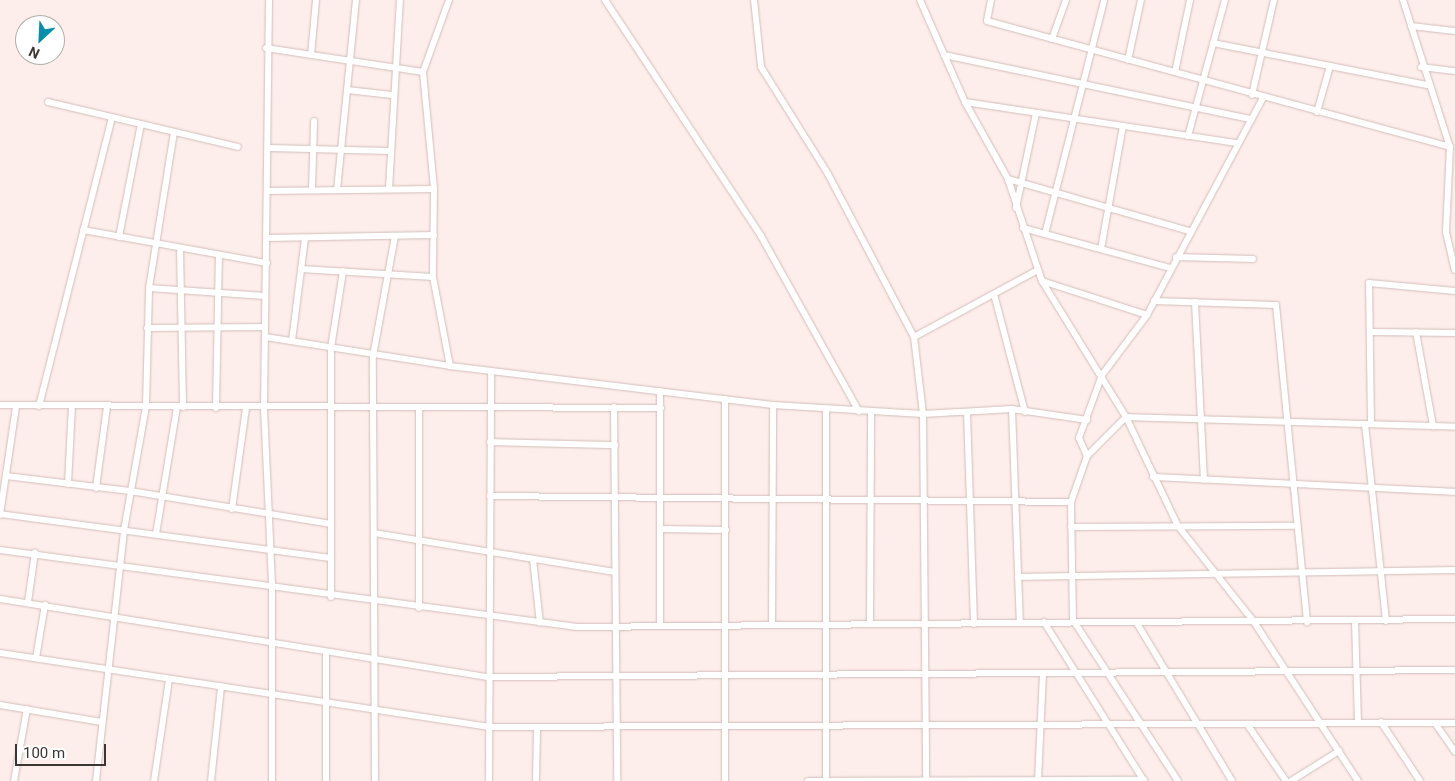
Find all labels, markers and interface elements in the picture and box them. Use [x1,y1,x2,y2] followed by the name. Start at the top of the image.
[15,15,65,65] north arrow
[26,43,42,62] text: N
[18,734,109,766] scale bar
[23,744,65,762] text: 100 m

